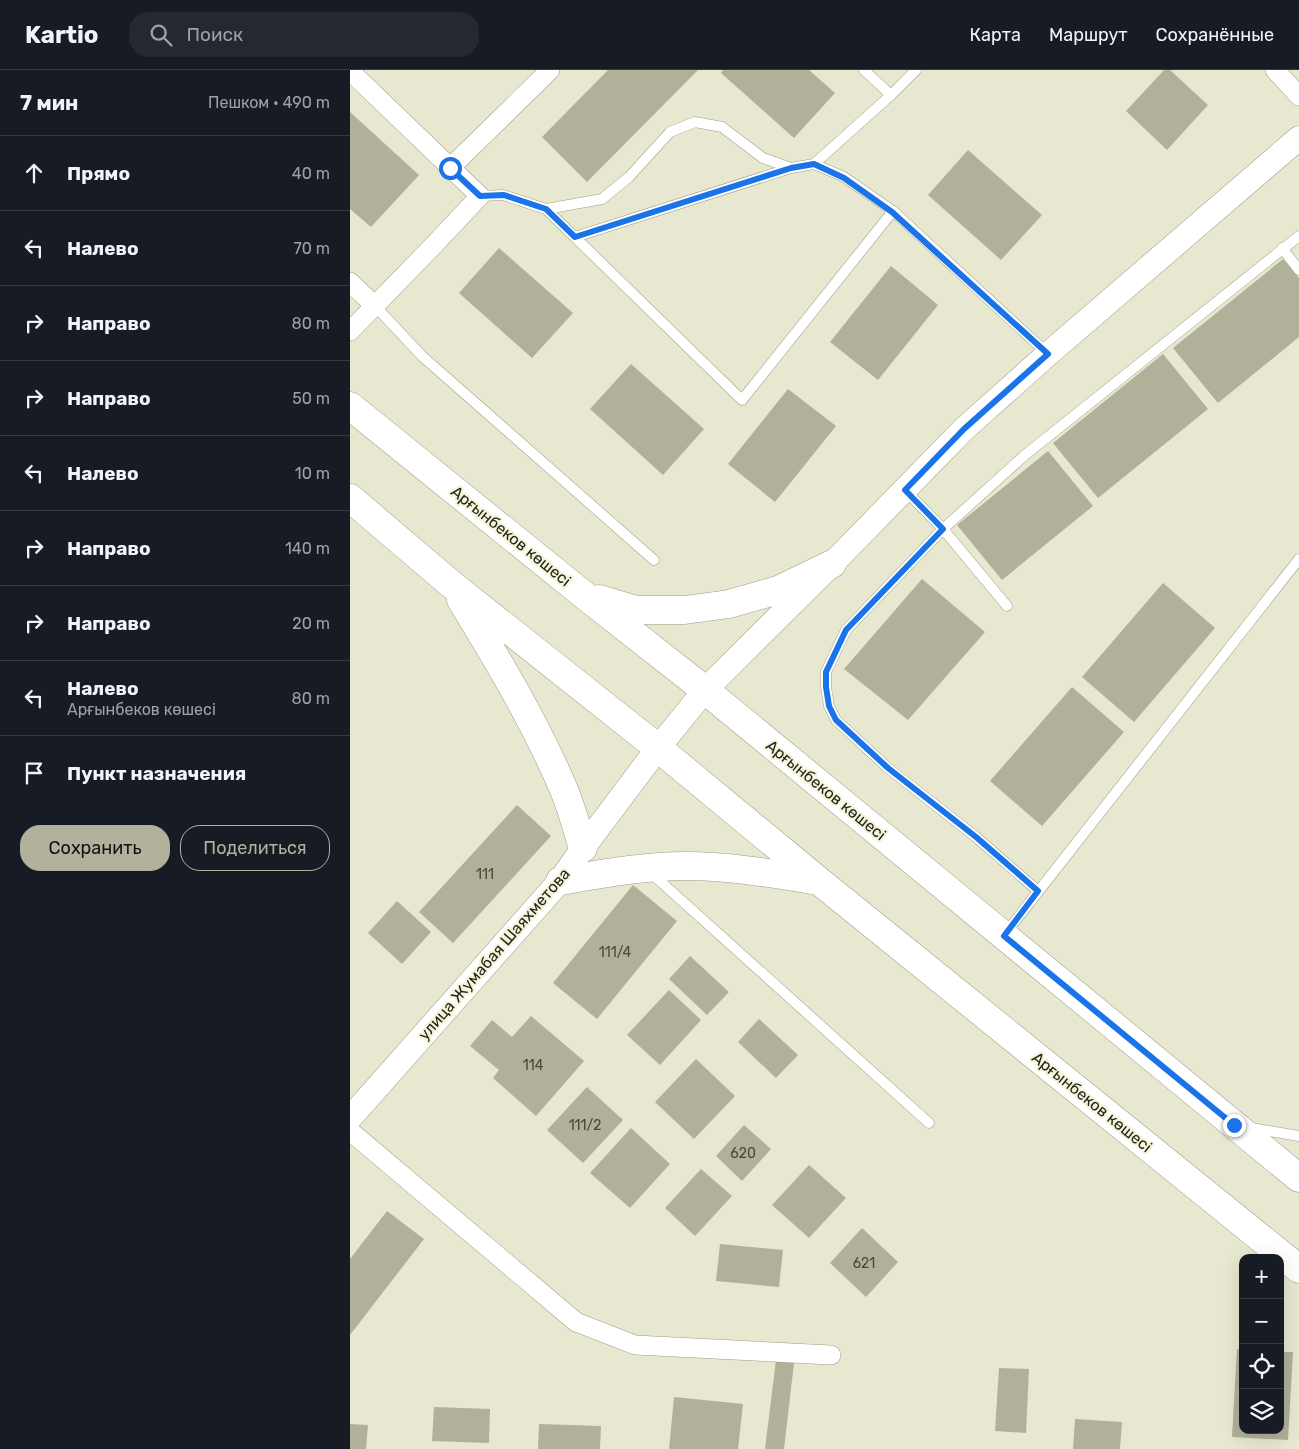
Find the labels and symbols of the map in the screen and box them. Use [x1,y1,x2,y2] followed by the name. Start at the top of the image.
[439,157,462,180] route start
[447,482,575,590] street label: Арғынбеков көшесі
[762,736,890,844] street label: Арғынбеков көшесі
[414,864,574,1044] street label: улица Жумабая Шаяхметова
[476,866,494,883] house number: 111
[599,944,632,961] house number: 111/4
[1028,1048,1156,1156] street label: Арғынбеков көшесі
[523,1057,544,1074] house number: 114
[1223,1114,1246,1137] route end
[569,1117,601,1134] house number: 111/2
[730,1145,756,1162] house number: 620
[853,1255,875,1272] house number: 621

